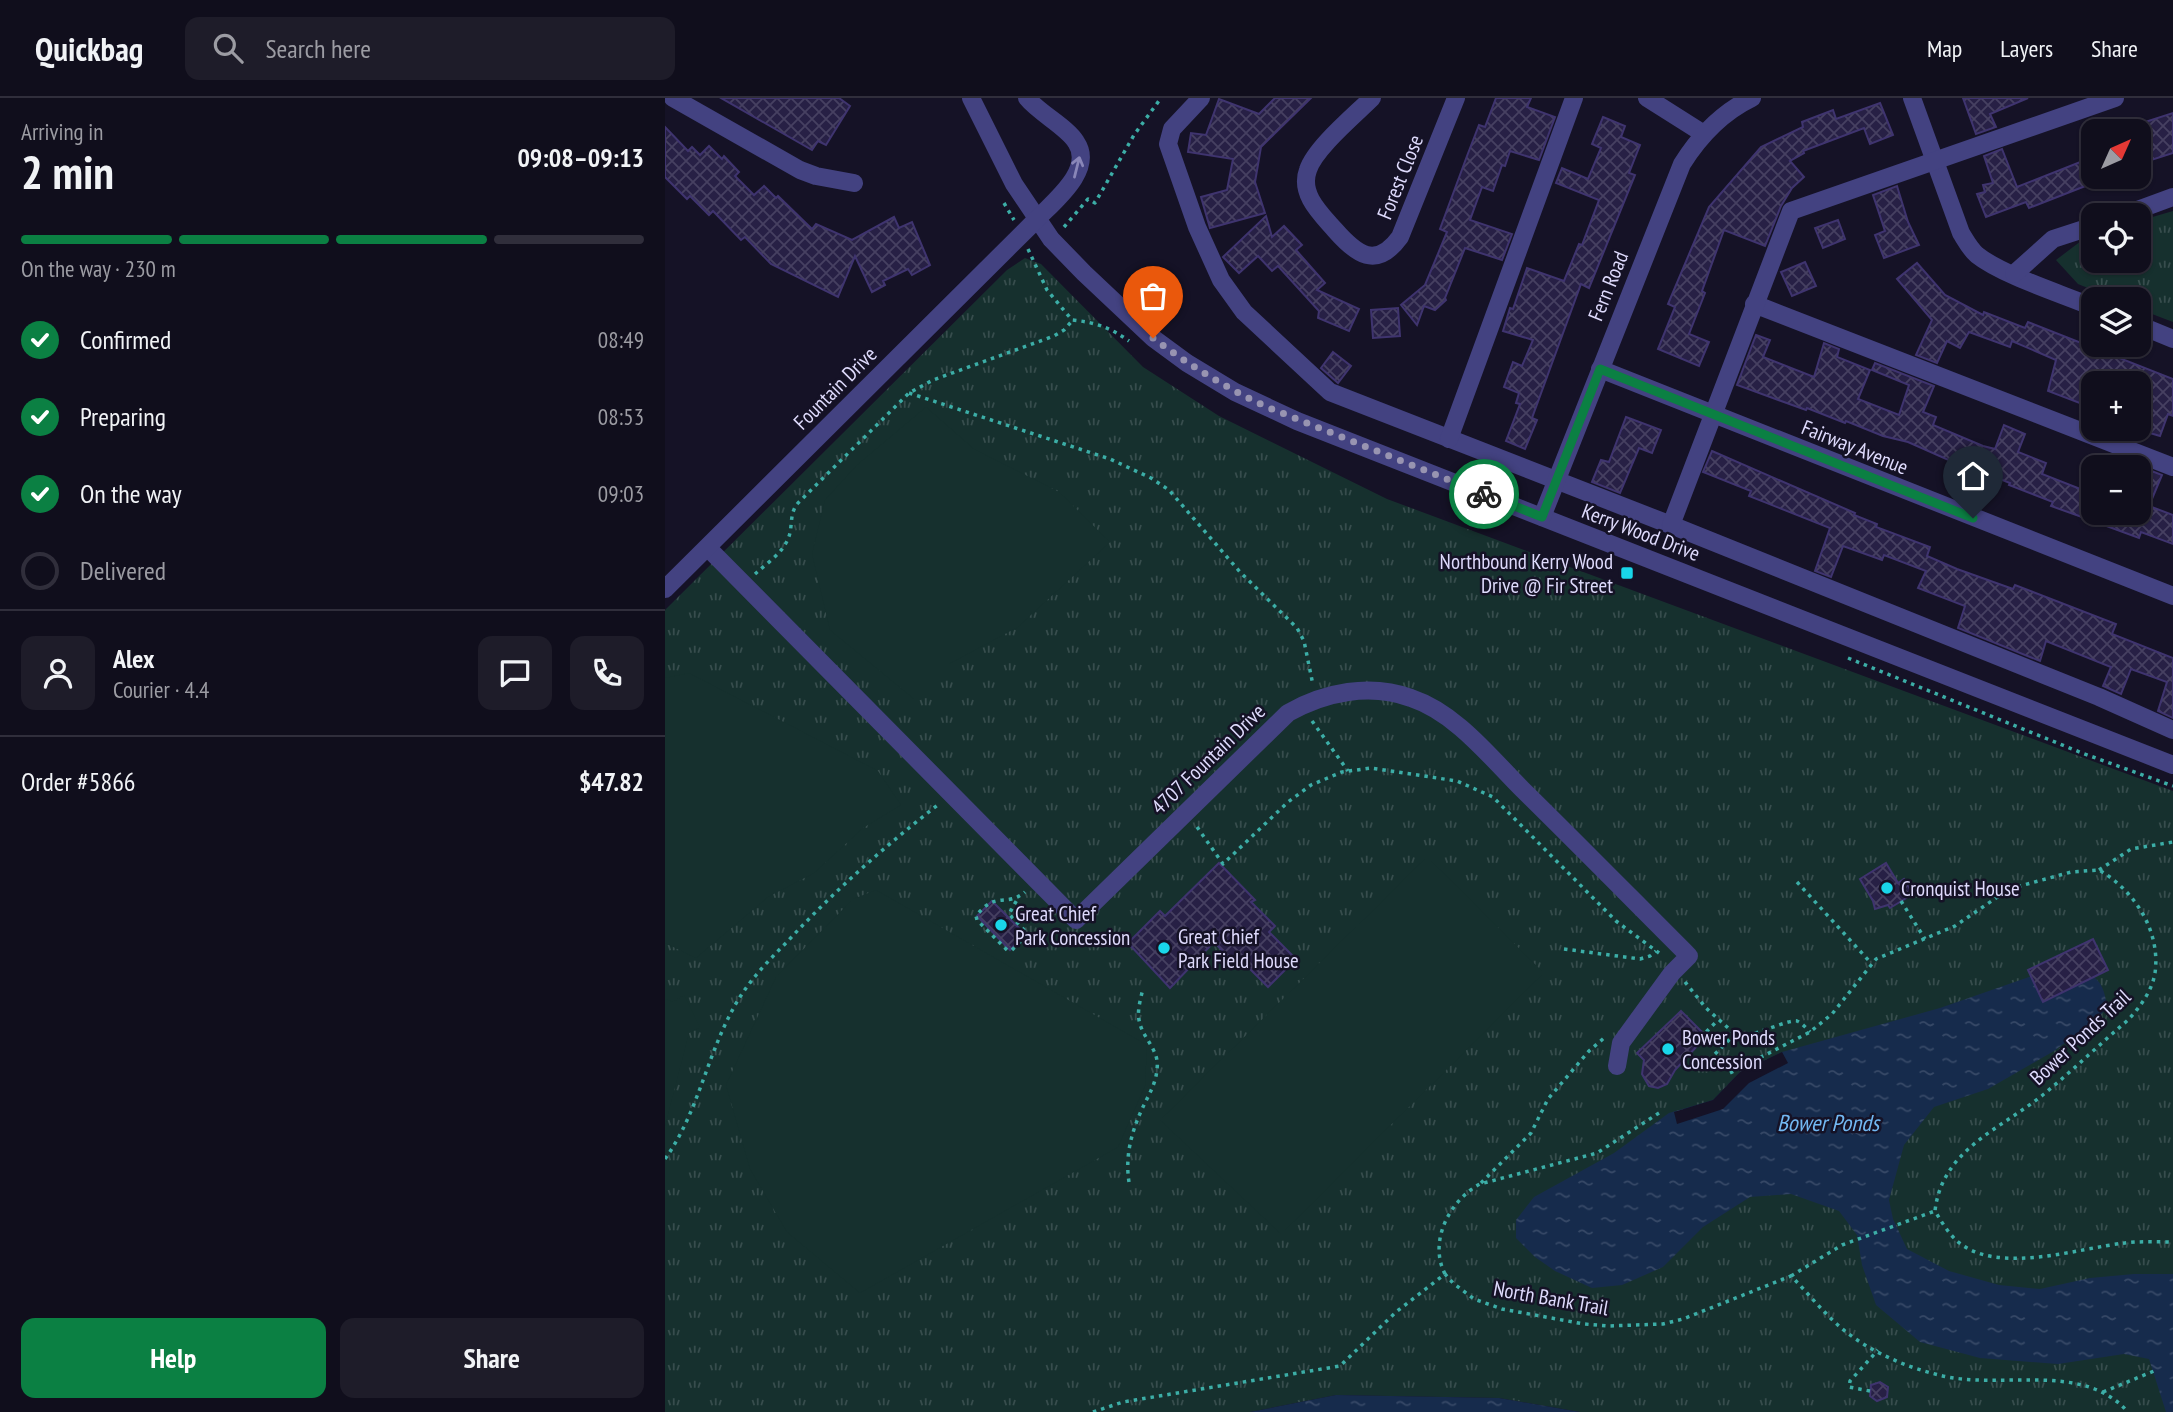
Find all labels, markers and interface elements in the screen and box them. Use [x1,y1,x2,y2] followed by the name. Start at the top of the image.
[185,17,675,80] search box
[35,27,143,70] text: Quickbag
[209,29,247,67] icon: search
[265,32,371,65] text: Search here
[1927,33,1962,64] text: Map
[2000,33,2053,64] text: Layers
[2091,33,2138,64] text: Share
[21,117,103,146] text: Arriving in
[2081,119,2151,189] north arrow
[2081,119,2151,525] map controls
[1371,131,1429,223] street label: Forest Close
[517,141,644,174] text: 09:08–09:13
[21,142,114,202] text: 2 min
[1071,156,1084,178] one-way arrow
[2081,203,2151,273] button: locate
[1582,247,1634,325] street label: Fern Road
[21,254,176,283] text: On the way · 230 m
[1123,266,1183,338] pin
[1134,277,1172,315] icon: bag
[2081,287,2151,357] button: layers
[21,321,59,359] icon: check
[80,323,171,356] text: Confirmed
[598,325,644,354] text: 08:49
[788,341,882,435] street label: Fountain Drive
[2081,371,2151,441] button: +
[21,398,59,436] icon: check
[80,400,166,433] text: Preparing
[598,402,644,431] text: 08:53
[1798,413,1912,481] street label: Fairway Avenue
[1943,446,2003,518] pin
[2081,455,2151,525] button: −
[1954,457,1992,495] icon: home
[1449,459,1519,529] courier
[21,475,59,513] icon: check
[1465,475,1503,513] icon: bike
[80,477,182,510] text: On the way
[598,479,644,508] text: 09:03
[1578,497,1704,567] street label: Kerry Wood Drive
[1440,548,1613,599] place label: Northbound Kerry Wood Drive @ Fir Street
[80,554,166,587] text: Delivered
[1619,565,1635,581] marker: Northbound Kerry Wood Drive @ Fir Street
[21,636,95,710] button: person
[478,636,552,710] button: chat
[570,636,644,710] button: phone
[113,642,154,675] text: Alex
[113,675,209,704] text: Courier · 4.4
[1145,698,1271,820] street label: 4707 Fountain Drive
[21,765,136,798] text: Order #5866
[579,765,644,798] text: $47.82
[1901,875,2020,902] place label: Cronquist House
[1879,880,1895,896] marker: Cronquist House
[1015,900,1130,951] place label: Great Chief Park Concession
[993,917,1009,933] marker: Great Chief Park Concession
[1178,923,1299,974] place label: Great Chief Park Field House
[1156,940,1172,956] marker: Great Chief Park Field House
[2024,983,2136,1091] street label: Bower Ponds Trail
[1682,1024,1775,1075] place label: Bower Ponds Concession
[1660,1041,1676,1057] marker: Bower Ponds Concession
[1777,1108,1881,1137] water label: Bower Ponds
[1491,1275,1611,1321] street label: North Bank Trail
[21,1318,326,1398] button: Help
[340,1318,644,1398] button: Share

